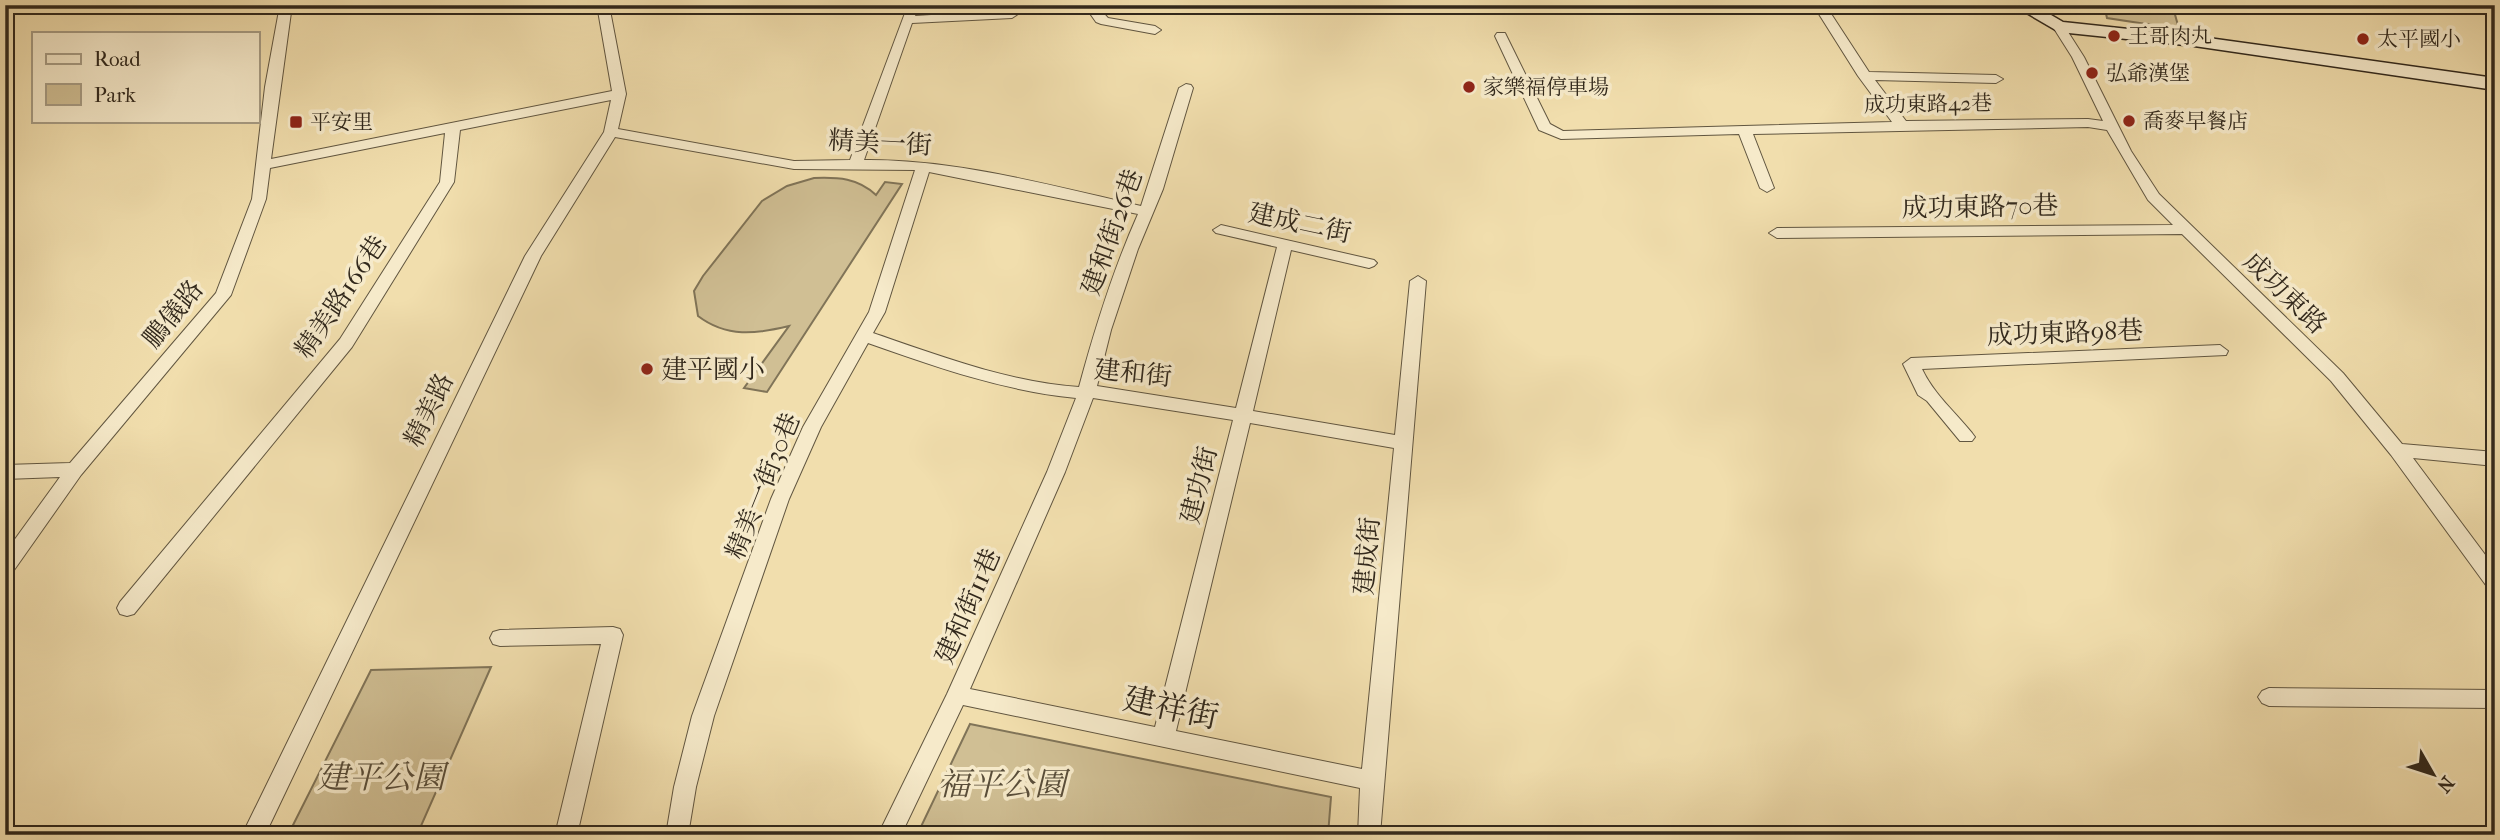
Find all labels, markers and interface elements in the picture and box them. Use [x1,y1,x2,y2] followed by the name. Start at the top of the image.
[2128,24,2212,48] place label: 王哥肉丸
[2377,27,2461,51] place label: 太平國小
[2106,28,2122,44] marker: 王哥肉丸
[2355,31,2371,47] marker: 太平國小
[32,32,259,122] legend
[94,47,141,71] text: Road
[2106,61,2190,85] place label: 弘爺漢堡
[2084,65,2100,81] marker: 弘爺漢堡
[1483,75,1609,99] place label: 家樂福停車場
[1461,79,1477,95] marker: 家樂福停車場
[94,83,136,107] text: Park
[1864,91,1992,117] street label: 成功東路42巷
[2143,109,2248,133] place label: 喬麥早餐店
[310,110,373,134] place label: 平安里
[2121,113,2137,129] marker: 喬麥早餐店
[288,114,304,130] marker: 平安里
[827,125,933,161] street label: 精美一街
[1075,165,1149,299] street label: 建和街26巷
[1901,190,2059,224] street label: 成功東路70巷
[1246,197,1354,249] street label: 建成二街
[289,230,393,364] street label: 精美路166巷
[2237,246,2333,340] street label: 成功東路
[136,274,210,354] street label: 鵬儀路
[1986,315,2144,351] street label: 成功東路98巷
[661,354,765,385] place label: 建平國小
[1093,354,1173,392] street label: 建和街
[639,361,655,377] marker: 建平國小
[398,368,460,452] street label: 精美路
[720,408,806,564] street label: 精美一街30巷
[1175,443,1223,527] street label: 建功街
[1348,516,1386,596] street label: 建成街
[929,544,1007,668] street label: 建和街11巷
[1120,680,1222,736] street label: 建祥街
[2398,738,2468,808] north arrow
[317,759,450,796] park label: 建平公園
[938,766,1071,803] park label: 福平公園
[2432,772,2459,797] text: N

